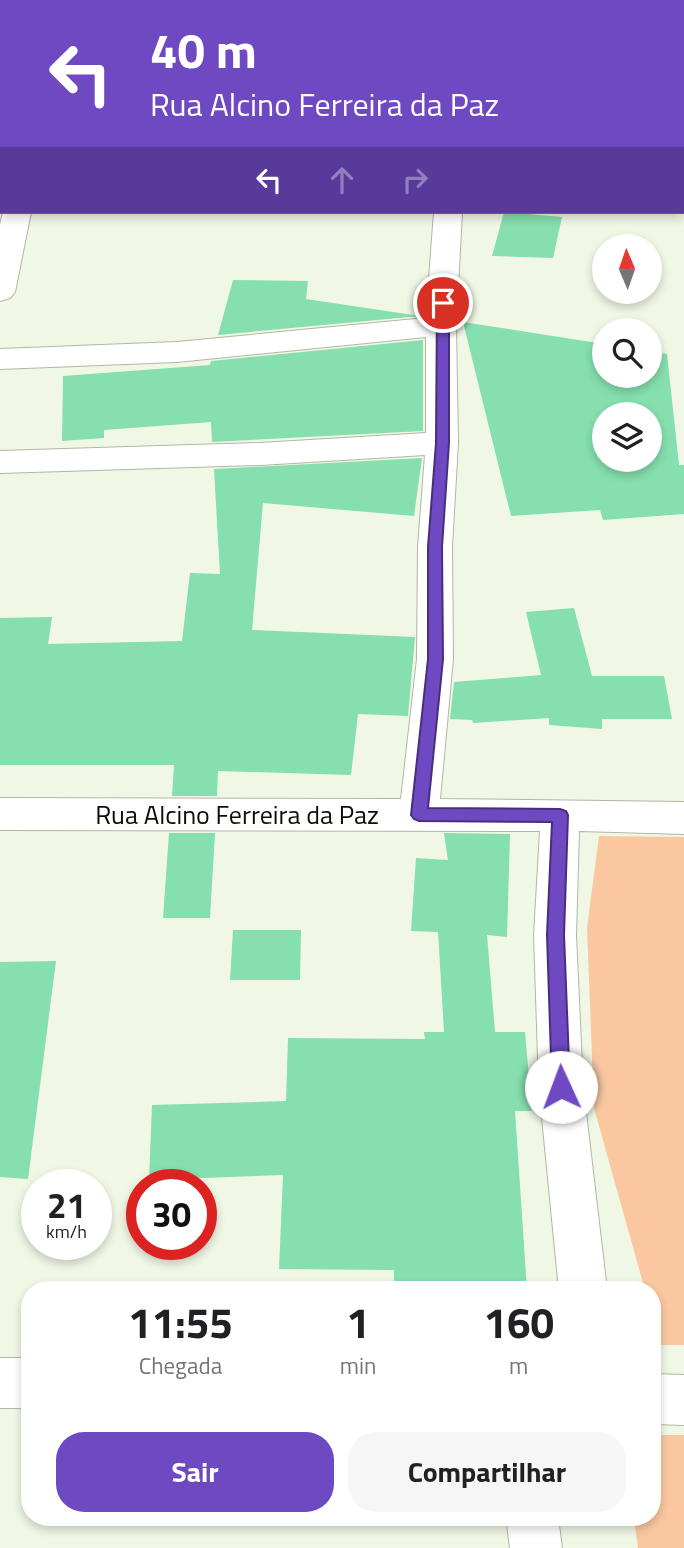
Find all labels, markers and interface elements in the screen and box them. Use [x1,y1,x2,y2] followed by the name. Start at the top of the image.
[150,12,257,87] text: 40 m
[35,28,126,119] icon: left
[150,80,499,128] text: Rua Alcino Ferreira da Paz
[250,161,288,199] icon: left
[323,161,361,199] icon: ahead
[396,161,434,199] icon: right
[592,234,662,304] north arrow
[592,234,662,472] map controls
[413,273,473,333] pin
[424,284,462,322] icon: arrive
[592,318,662,388] button: search
[592,402,662,472] button: layers
[95,795,379,834] street label: Rua Alcino Ferreira da Paz
[524,1050,598,1124] position arrow
[126,1169,217,1260] speed limit sign: 30
[47,1178,86,1232] text: 21
[46,1218,87,1245] text: km/h
[128,1290,233,1354] text: 11:55
[346,1290,370,1354] text: 1
[483,1290,554,1354] text: 160
[139,1348,222,1383] text: Chegada
[340,1348,376,1383] text: min
[509,1348,528,1383] text: m
[56,1432,334,1512] button: Sair
[348,1432,626,1512] button: Compartilhar

